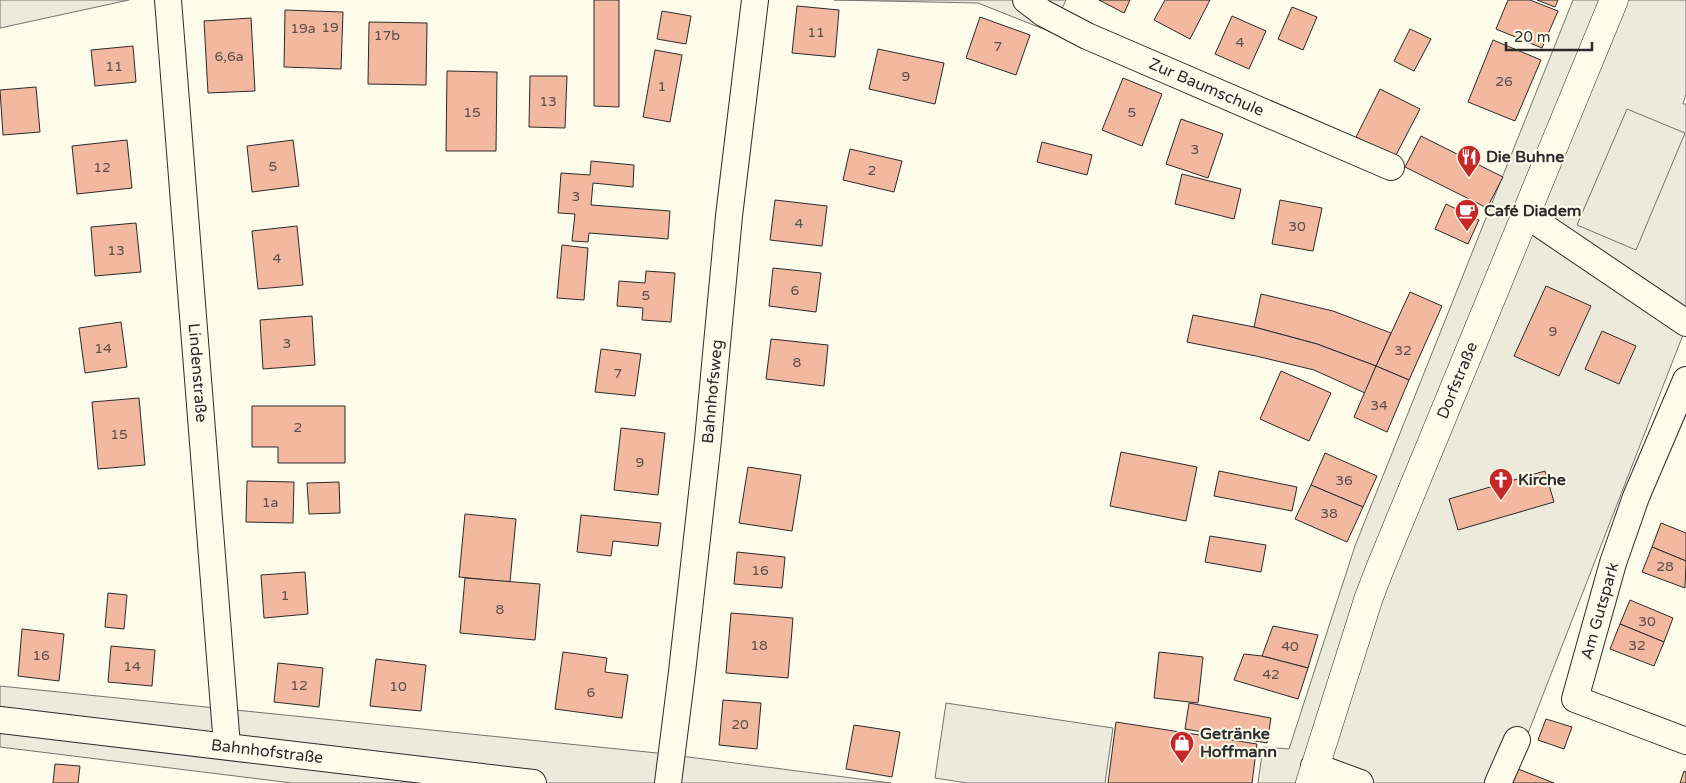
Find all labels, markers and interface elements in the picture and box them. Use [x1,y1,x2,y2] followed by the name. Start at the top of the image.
[321,19,339,36] house number: 19
[290,20,316,37] house number: 19a
[1506,20,1592,52] scale bar
[807,24,825,41] house number: 11
[374,27,400,44] house number: 17b
[1514,28,1551,46] text: 20 m
[1236,34,1245,51] house number: 4
[994,38,1002,55] house number: 7
[214,48,244,65] house number: 6,6a
[1146,54,1267,121] street label: Zur Baumschule
[105,58,123,75] house number: 11
[902,68,910,85] house number: 9
[1495,73,1513,90] house number: 26
[658,78,666,95] house number: 1
[539,93,557,110] house number: 13
[463,104,481,121] house number: 15
[1128,104,1136,121] house number: 5
[1191,141,1199,158] house number: 3
[1456,144,1482,178] restaurant icon: Die Buhne
[1486,147,1564,167] place label: Die Buhne
[269,158,277,175] house number: 5
[93,159,111,176] house number: 12
[868,162,876,179] house number: 2
[572,188,580,205] house number: 3
[1454,198,1480,232] cafe icon: Café Diadem
[1484,201,1581,221] place label: Café Diadem
[795,215,804,232] house number: 4
[1288,218,1306,235] house number: 30
[107,242,125,259] house number: 13
[273,250,282,267] house number: 4
[791,282,800,299] house number: 6
[642,287,650,304] house number: 5
[184,322,211,423] street label: Lindenstraße
[1549,323,1557,340] house number: 9
[283,335,291,352] house number: 3
[698,339,727,444] street label: Bahnhofsweg
[1433,339,1482,422] street label: Dorfstraße
[94,340,112,357] house number: 14
[1394,342,1412,359] house number: 32
[793,354,802,371] house number: 8
[614,365,622,382] house number: 7
[1370,397,1388,414] house number: 34
[294,419,302,436] house number: 2
[110,426,128,443] house number: 15
[636,454,644,471] house number: 9
[1488,467,1514,501] church icon: Kirche
[1518,470,1566,490] place label: Kirche
[1335,472,1353,489] house number: 36
[262,494,278,511] house number: 1a
[1320,505,1338,522] house number: 38
[1656,558,1674,575] house number: 28
[1577,560,1624,662] street label: Am Gutspark
[751,562,769,579] house number: 16
[281,587,289,604] house number: 1
[496,601,505,618] house number: 8
[1638,613,1656,630] house number: 30
[750,637,768,654] house number: 18
[1628,637,1646,654] house number: 32
[1281,638,1299,655] house number: 40
[32,647,50,664] house number: 16
[123,658,141,675] house number: 14
[1262,666,1280,683] house number: 42
[290,677,308,694] house number: 12
[389,678,407,695] house number: 10
[587,684,596,701] house number: 6
[731,716,749,733] house number: 20
[1200,724,1277,762] place label: Getränke Hoffmann
[1169,730,1195,764] shop icon: Getränke Hoffmann
[210,735,324,768] street label: Bahnhofstraße

